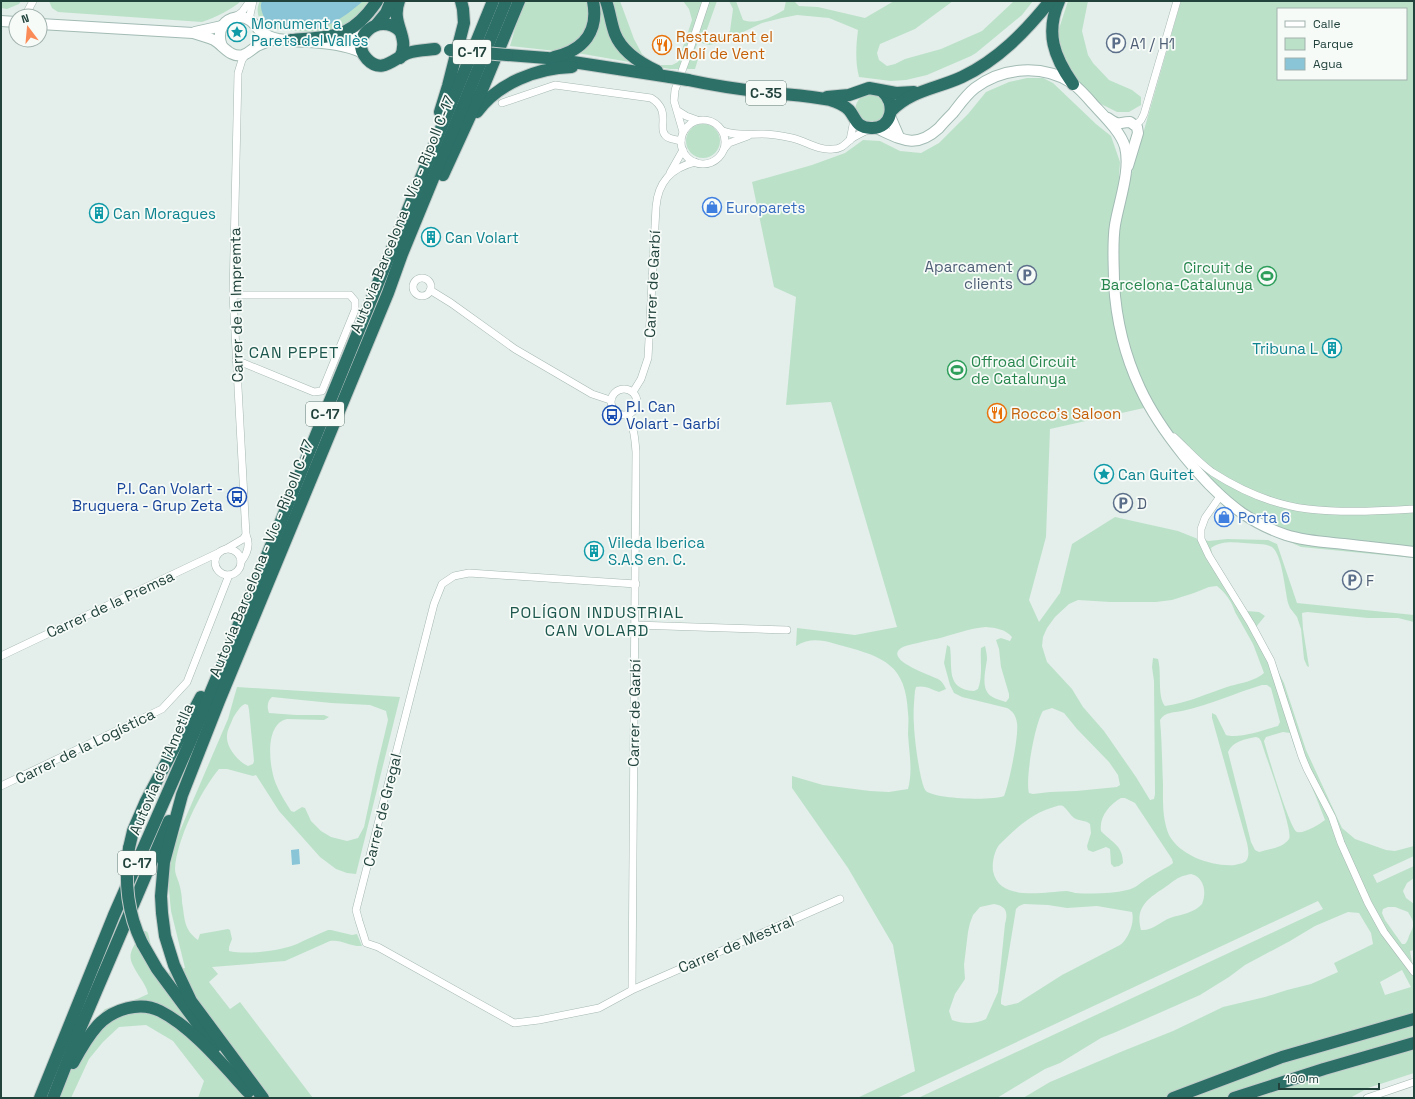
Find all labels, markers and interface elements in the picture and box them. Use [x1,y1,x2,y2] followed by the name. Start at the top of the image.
[8,8,48,48] north arrow
[1277,8,1407,80] legend
[20,11,31,26] text: N
[251,14,369,50] place label: Monument a Parets del Vallès
[1313,16,1341,32] text: Calle
[226,21,248,43] place icon: Monument a Parets del Vallès
[676,27,773,63] place label: Restaurant el Molí de Vent
[1105,32,1127,54] parking icon: A1 / H1
[651,34,673,56] restaurant icon: Restaurant el Molí de Vent
[1130,34,1175,53] place label: A1 / H1
[1313,36,1353,52] text: Parque
[453,40,491,64] road number: C-17
[1313,56,1343,72] text: Agua
[746,81,786,105] road number: C-35
[346,92,458,336] street label: Autovia Barcelona - Vic - Ripoll C-17
[701,196,723,218] shop icon: Europarets
[726,198,805,217] place label: Europarets
[88,202,110,224] building icon: Can Moragues
[113,204,216,223] place label: Can Moragues
[420,226,442,248] building icon: Can Volart
[225,227,247,383] street label: Carrer de la Impremta
[445,228,519,247] place label: Can Volart
[640,229,664,338] street label: Carrer de Garbí
[925,257,1013,293] place label: Aparcament clients
[1101,258,1253,294] place label: Circuit de Barcelona-Catalunya
[1016,264,1038,286] parking icon: Aparcament clients
[1256,265,1278,287] sports icon: Circuit de Barcelona-Catalunya
[1321,337,1343,359] building icon: Tribuna L
[1252,339,1318,358] place label: Tribuna L
[249,342,339,363] district label: CAN PEPET
[971,352,1077,388] place label: Offroad Circuit de Catalunya
[946,359,968,381] sports icon: Offroad Circuit de Catalunya
[626,397,720,433] place label: P.I. Can Volart - Garbí
[306,402,344,426] road number: C-17
[986,402,1008,424] restaurant icon: Rocco's Saloon
[601,404,623,426] bus stop icon: P.I. Can Volart - Garbí
[1011,404,1121,423] place label: Rocco's Saloon
[205,436,317,680] street label: Autovia Barcelona - Vic - Ripoll C-17
[1093,463,1115,485] place icon: Can Guitet
[1118,465,1194,484] place label: Can Guitet
[72,479,223,515] place label: P.I. Can Volart - Bruguera - Grup Zeta
[226,486,248,508] bus stop icon: P.I. Can Volart - Bruguera - Grup Zeta
[1112,492,1134,514] parking icon: D
[1137,494,1147,513] place label: D
[1213,506,1235,528] shop icon: Porta 6
[1238,508,1290,527] place label: Porta 6
[608,533,705,569] place label: Vileda Iberica S.A.S en. C.
[583,540,605,562] building icon: Vileda Iberica S.A.S en. C.
[43,566,177,642] street label: Carrer de la Premsa
[1341,569,1363,591] parking icon: F
[1366,571,1374,590] place label: F
[510,602,684,641] district label: POLÍGON INDUSTRIAL CAN VOLARD
[624,659,644,767] street label: Carrer de Garbí
[125,700,197,838] street label: Autovia de l'Ametlla
[12,704,158,788] street label: Carrer de la Logística
[359,751,405,869] street label: Carrer de Gregal
[118,851,156,875] road number: C-17
[675,911,797,977] street label: Carrer de Mestral
[1279,1065,1379,1091] scale bar
[1285,1071,1319,1087] text: 100 m

